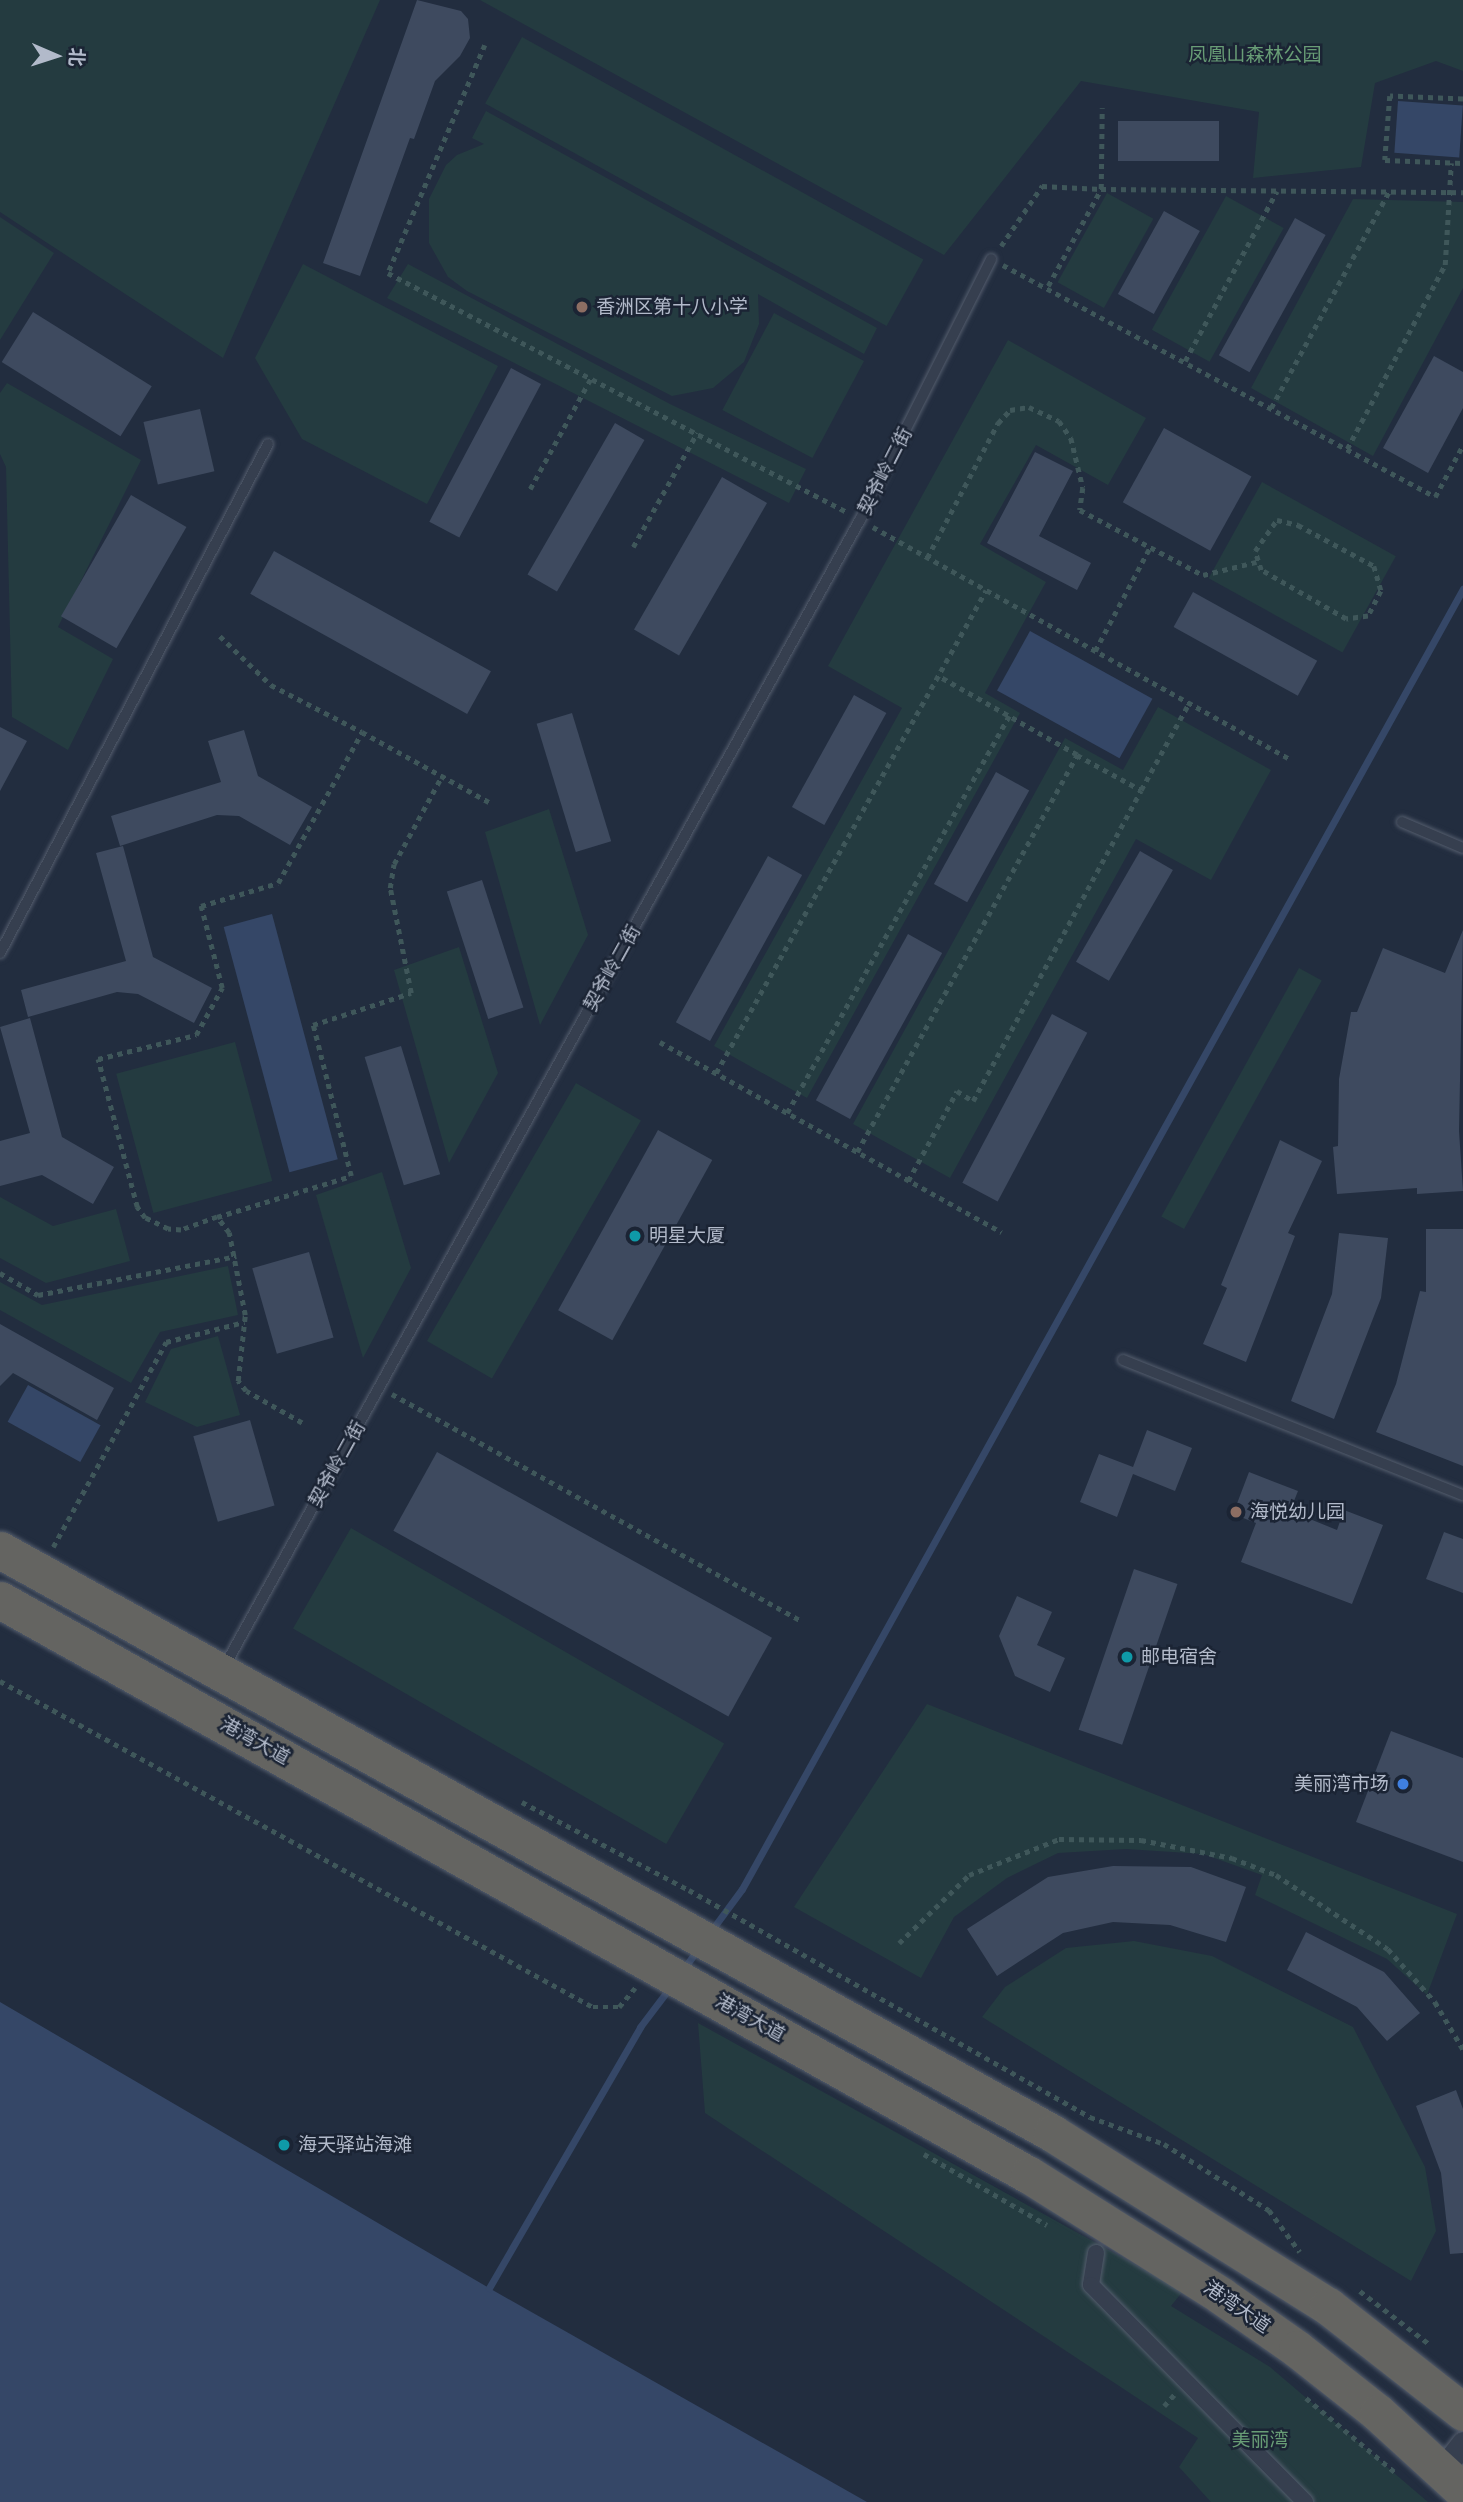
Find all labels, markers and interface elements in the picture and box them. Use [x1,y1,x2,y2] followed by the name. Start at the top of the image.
[21,21,91,91] north arrow
[1189,44,1321,66] park label: 凤凰山森林公园
[65,47,88,67] text: 北
[596,296,748,318] place label: 香洲区第十八小学
[574,299,590,315] marker: 香洲区第十八小学
[853,424,917,518] street label: 契爷岭二街
[579,921,645,1015] street label: 契爷岭二街
[649,1225,725,1247] place label: 明星大厦
[627,1228,643,1244] marker: 明星大厦
[304,1417,370,1511] street label: 契爷岭二街
[1250,1501,1345,1523] place label: 海悦幼儿园
[1228,1504,1244,1520] marker: 海悦幼儿园
[1141,1646,1217,1668] place label: 邮电宿舍
[1119,1649,1135,1665] marker: 邮电宿舍
[216,1713,294,1769] street label: 港湾大道
[1294,1773,1389,1795] place label: 美丽湾市场
[1395,1776,1411,1792] marker: 美丽湾市场
[711,1990,789,2046] street label: 港湾大道
[298,2134,412,2156] place label: 海天驿站海滩
[276,2137,292,2153] marker: 海天驿站海滩
[1199,2276,1275,2338] street label: 港湾大道
[1232,2429,1288,2451] park label: 美丽湾

